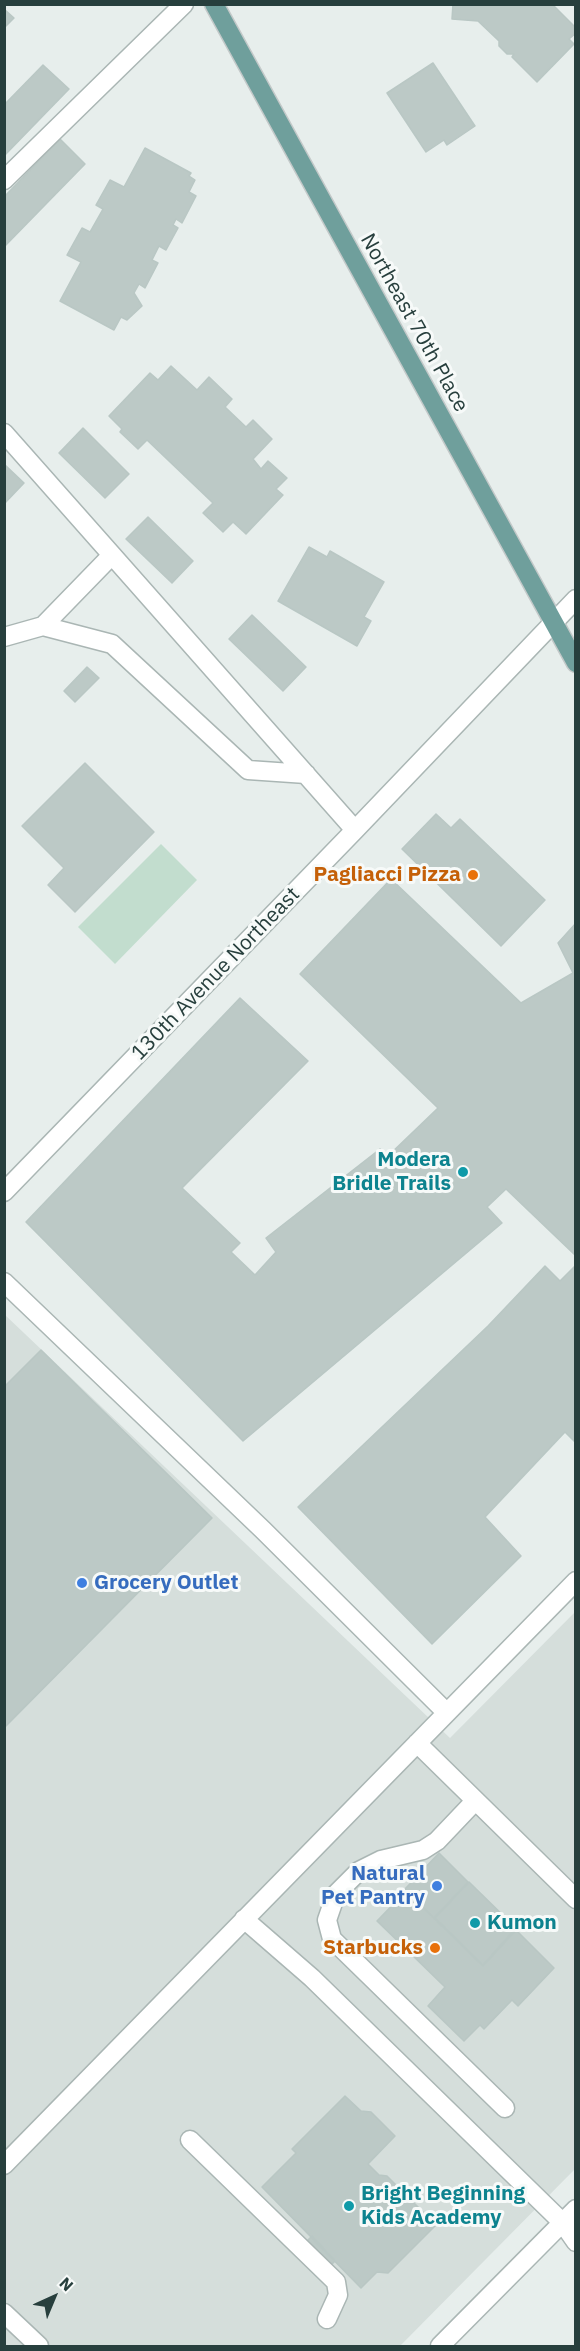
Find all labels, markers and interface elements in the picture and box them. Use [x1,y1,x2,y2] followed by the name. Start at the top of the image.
[355,229,473,417] street label: Northeast 70th Place
[314,862,461,888] place label: Pagliacci Pizza
[466,868,480,882] marker: Pagliacci Pizza
[127,882,305,1066] street label: 130th Avenue Northeast
[332,1147,451,1197] place label: Modera Bridle Trails
[456,1165,470,1179] marker: Modera Bridle Trails
[94,1570,238,1596] place label: Grocery Outlet
[75,1576,89,1590] marker: Grocery Outlet
[321,1861,425,1911] place label: Natural Pet Pantry
[430,1879,444,1893] marker: Natural Pet Pantry
[487,1910,557,1936] place label: Kumon
[468,1916,482,1930] marker: Kumon
[323,1935,423,1961] place label: Starbucks
[428,1941,442,1955] marker: Starbucks
[361,2181,525,2231] place label: Bright Beginning Kids Academy
[342,2199,356,2213] marker: Bright Beginning Kids Academy
[24,2267,84,2327] north arrow
[55,2273,78,2295] text: N

